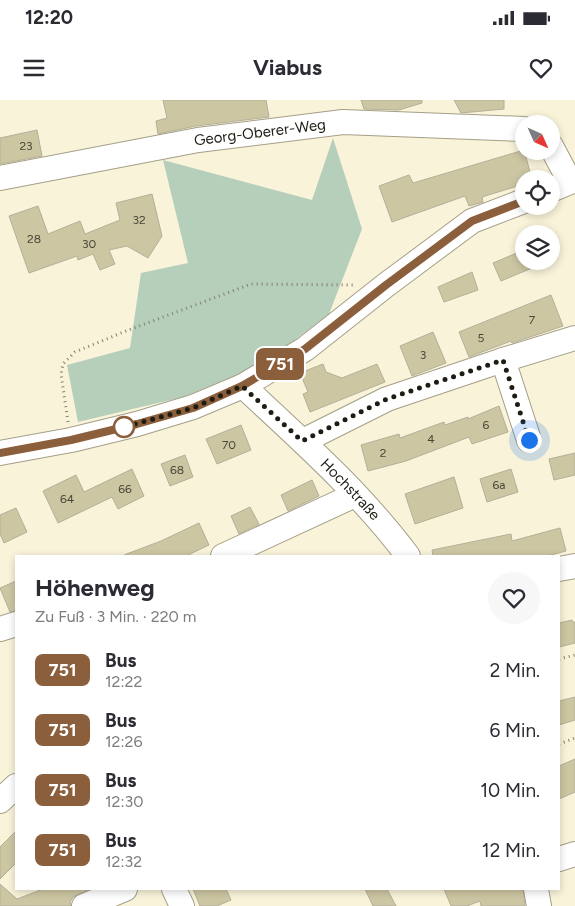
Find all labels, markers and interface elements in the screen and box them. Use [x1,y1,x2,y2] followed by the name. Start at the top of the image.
[25,6,73,29] text: 12:20
[20,54,48,82] icon: menu
[253,54,322,81] text: Viabus
[527,54,555,82] icon: heart
[193,115,327,149] street label: Georg-Oberer-Weg
[515,115,560,160] north arrow
[515,115,560,270] map controls
[19,139,33,153] house number: 23
[515,170,560,215] button: locate
[132,213,146,227] house number: 32
[515,225,560,270] button: layers
[27,232,41,246] house number: 28
[82,237,96,251] house number: 30
[529,313,536,327] house number: 7
[478,331,485,345] house number: 5
[251,348,309,380] line badge: 751
[420,348,426,362] house number: 3
[266,353,294,375] text: 751
[113,416,135,438] unlabelled marker
[483,418,490,432] house number: 6
[517,428,542,453] your location
[427,432,435,446] house number: 4
[222,438,236,452] house number: 70
[380,446,386,460] house number: 2
[317,455,384,524] street label: Hochstraße
[170,463,184,477] house number: 68
[493,478,505,492] house number: 6a
[118,482,132,496] house number: 66
[60,492,75,506] house number: 64
[488,572,540,624] button: heart
[35,573,155,602] text: Höhenweg
[35,607,196,626] text: Zu Fuß · 3 Min. · 220 m
[105,649,136,672] text: Bus
[48,659,77,681] text: 751
[490,659,540,682] text: 2 Min.
[105,672,143,691] text: 12:22
[105,709,136,732] text: Bus
[48,719,77,741] text: 751
[490,719,540,742] text: 6 Min.
[105,732,143,751] text: 12:26
[105,769,136,792] text: Bus
[48,779,77,801] text: 751
[480,779,540,802] text: 10 Min.
[105,792,144,811] text: 12:30
[105,829,136,852] text: Bus
[48,839,77,861] text: 751
[482,839,540,862] text: 12 Min.
[105,852,142,871] text: 12:32

